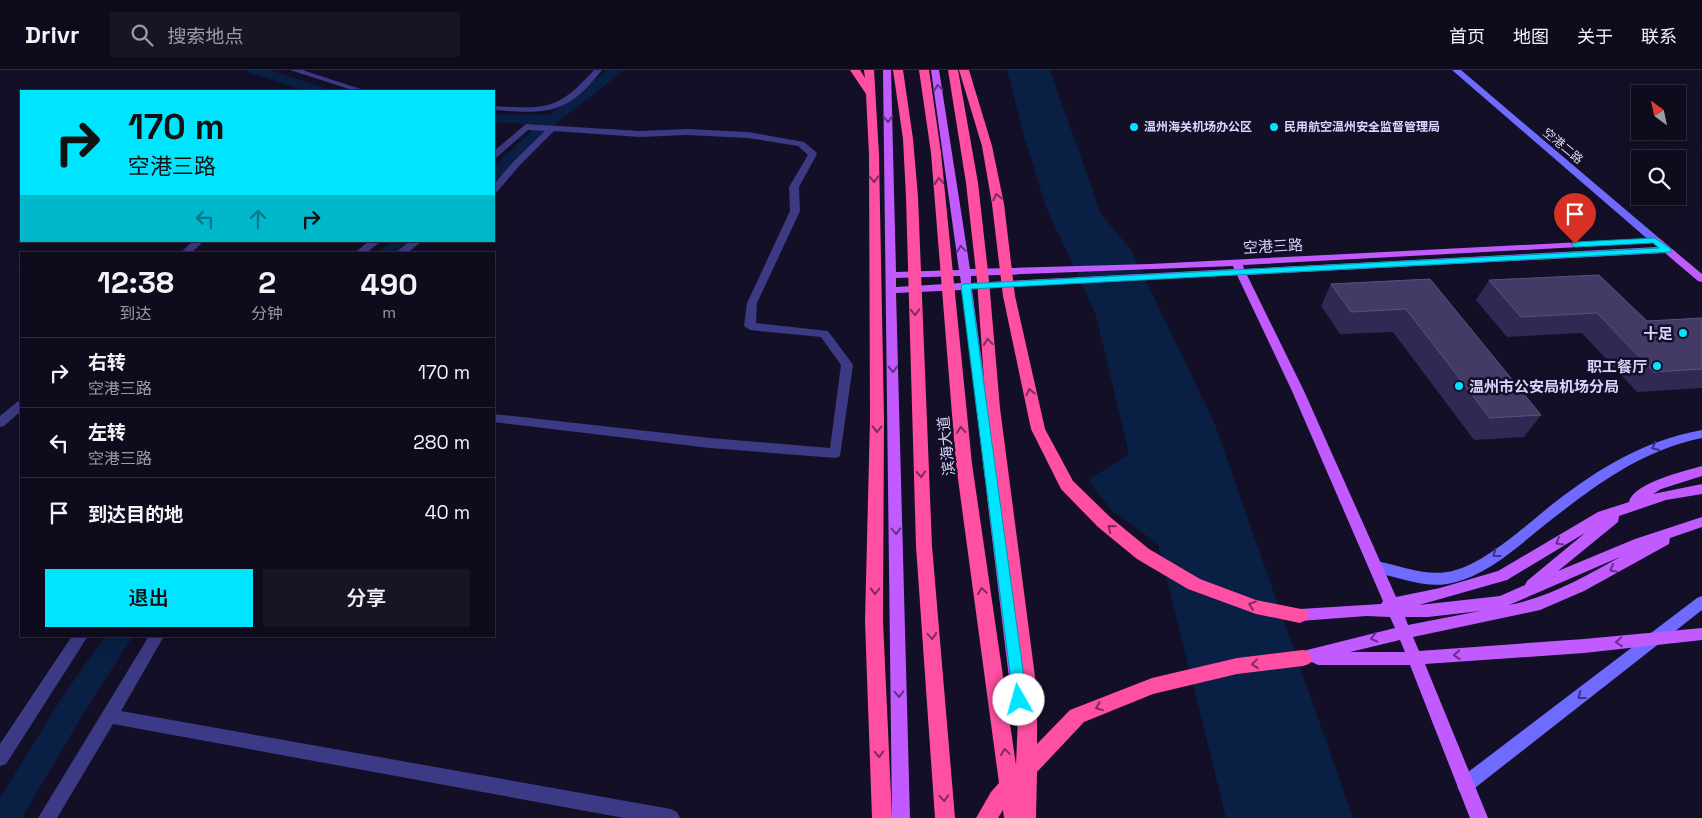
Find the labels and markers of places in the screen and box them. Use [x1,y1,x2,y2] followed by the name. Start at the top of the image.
[1144,119,1252,135] place label: 温州海关机场办公区
[1284,119,1440,135] place label: 民用航空温州安全监督管理局
[1128,121,1140,133] marker: 温州海关机场办公区
[1268,121,1280,133] marker: 民用航空温州安全监督管理局
[1554,193,1596,244] pin
[1643,324,1673,343] place label: 十足
[1677,327,1689,339] marker: 十足
[1587,357,1647,376] place label: 职工餐厅
[1651,360,1663,372] marker: 职工餐厅
[1469,377,1619,396] place label: 温州市公安局机场分局
[1453,380,1465,392] marker: 温州市公安局机场分局

